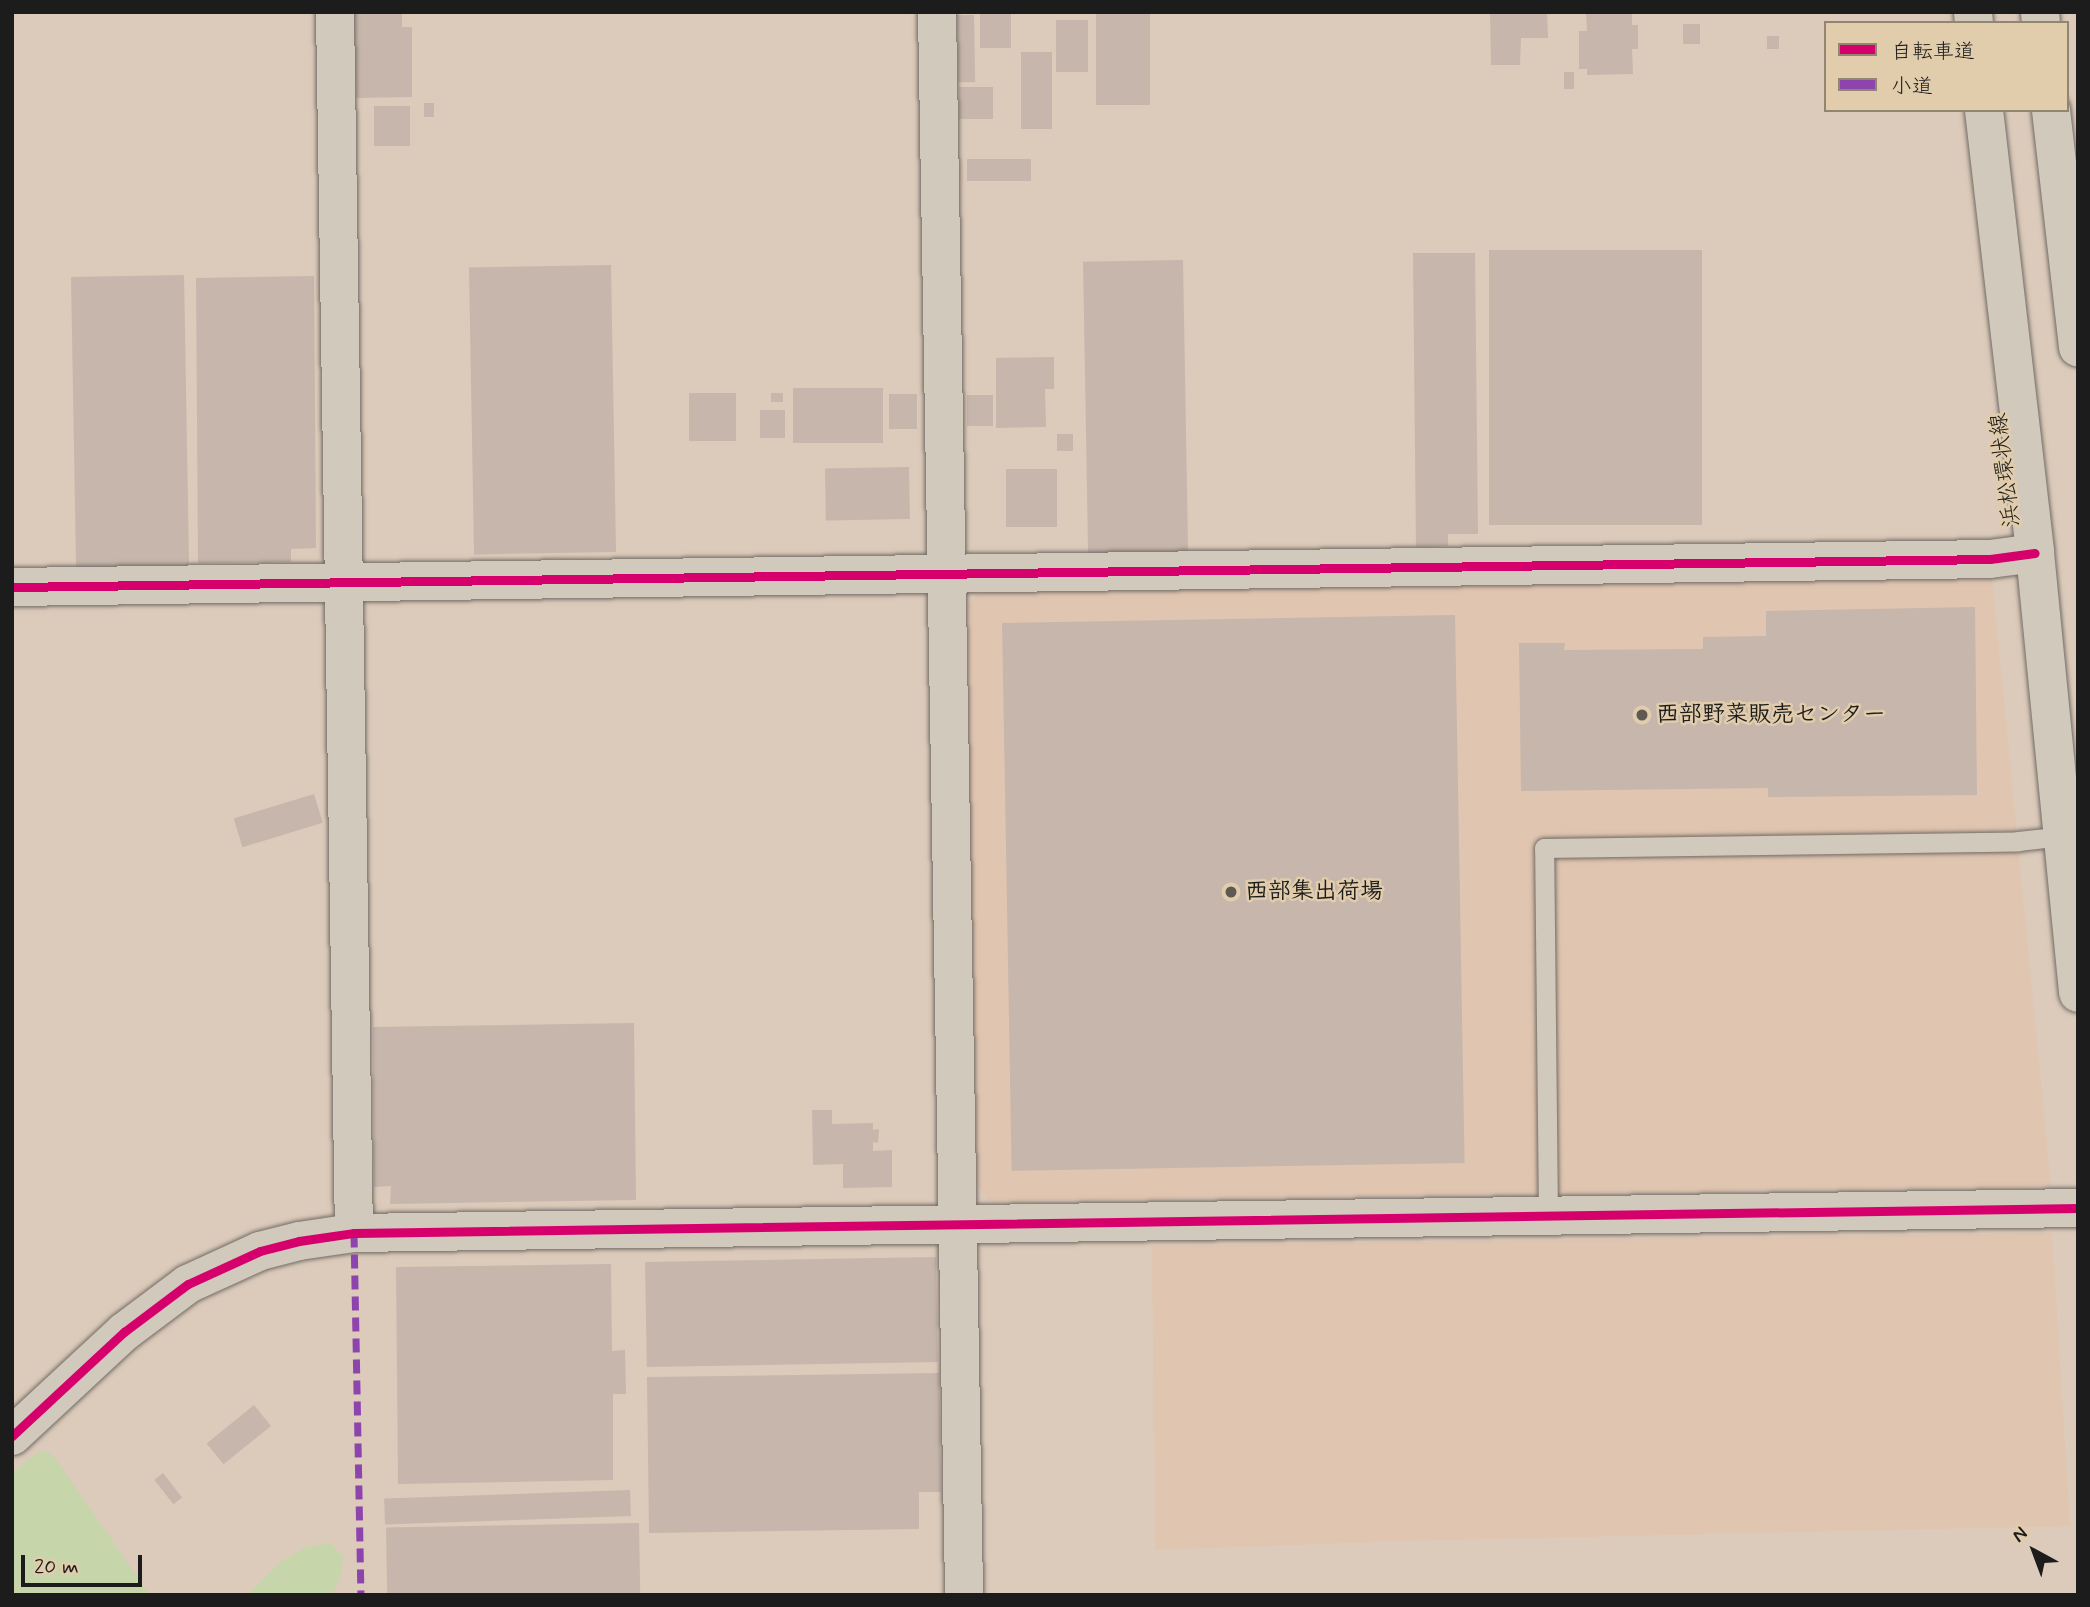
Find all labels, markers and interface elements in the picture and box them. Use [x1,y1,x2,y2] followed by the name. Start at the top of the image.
[1824,21,2069,112] legend
[1891,38,1975,66] text: 自転車道
[1891,73,1933,101] text: 小道
[1985,411,2027,529] street label: 浜松環状線
[1656,701,1886,729] place label: 西部野菜販売センター
[1634,707,1650,723] marker: 西部野菜販売センター
[1245,878,1383,906] place label: 西部集出荷場
[1223,884,1239,900] marker: 西部集出荷場
[1999,1516,2069,1586] north arrow
[2007,1521,2033,1548] text: N
[24,1540,145,1584] scale bar
[34,1553,79,1581] text: 20 m

